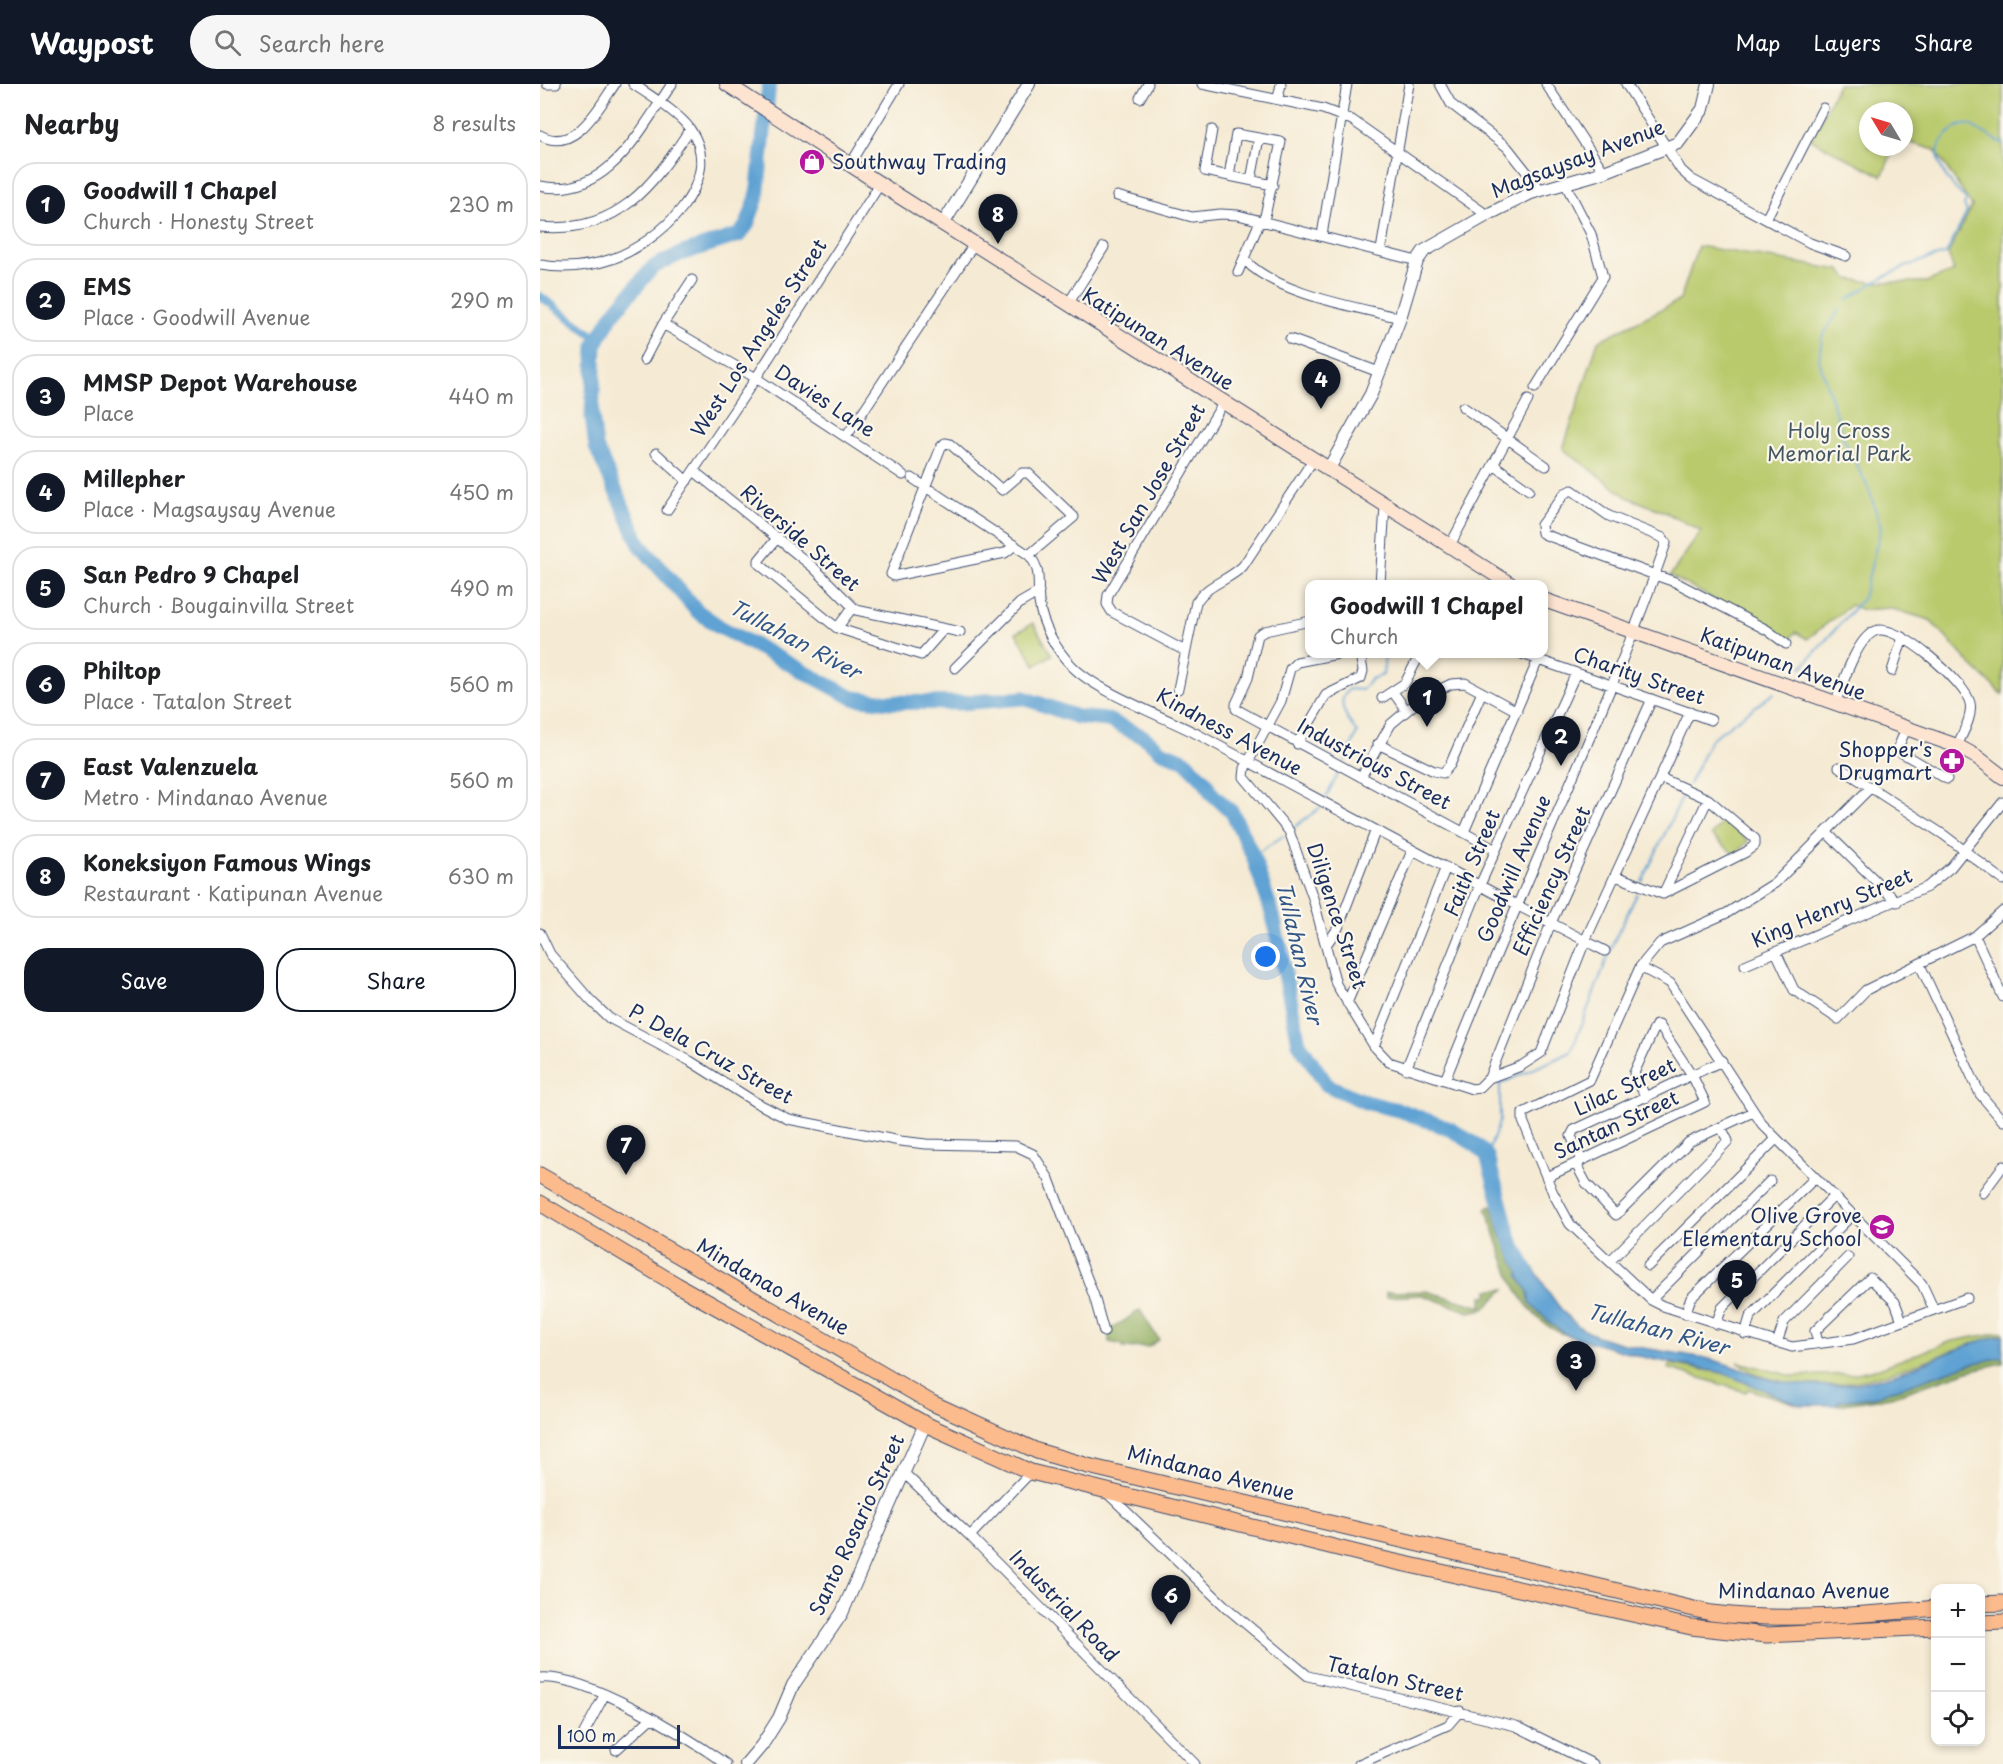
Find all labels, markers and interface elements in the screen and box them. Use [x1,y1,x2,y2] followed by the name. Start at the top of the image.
[190,15,610,69] search box
[30,21,154,64] text: Waypost
[211,26,244,59] icon: search
[259,26,385,59] text: Search here
[1736,26,1780,58] text: Map
[1813,26,1881,58] text: Layers
[1914,26,1973,58] text: Share
[1859,102,1913,156] north arrow
[24,104,119,143] text: Nearby
[432,108,516,138] text: 8 results
[1487,111,1669,205] street label: Magsaysay Avenue
[832,146,1007,176] place label: Southway Trading
[797,147,827,177] shop icon: Southway Trading
[83,173,277,206] text: Goodwill 1 Chapel
[41,189,50,219] text: 1
[449,189,514,219] text: 230 m
[978,194,1018,244] pin: 8
[83,206,314,236] text: Church · Honesty Street
[683,232,834,443] street label: West Los Angeles Street
[83,269,131,302] text: EMS
[1077,279,1240,397] street label: Katipunan Avenue
[38,285,53,315] text: 2
[450,285,514,315] text: 290 m
[83,302,310,332] text: Place · Goodwill Avenue
[769,356,882,444] street label: Davies Lane
[1302,360,1340,409] pin: 4
[83,365,357,398] text: MMSP Depot Warehouse
[39,381,52,411] text: 3
[449,381,514,411] text: 440 m
[83,398,134,428] text: Place
[1084,398,1212,589] street label: West San Jose Street
[1767,415,1911,468] park label: Holy Cross Memorial Park
[83,461,185,494] text: Millepher
[39,477,52,507] text: 4
[449,477,514,507] text: 450 m
[734,477,867,598] street label: Riverside Street
[83,494,336,524] text: Place · Magsaysay Avenue
[83,557,299,590] text: San Pedro 9 Chapel
[39,573,52,603] text: 5
[450,573,514,603] text: 490 m
[1305,580,1548,658] popup
[1330,588,1523,621] text: Goodwill 1 Chapel
[83,590,354,620] text: Church · Bougainvilla Street
[725,590,869,687] water label: Tullahan River
[1696,619,1870,707] street label: Katipunan Avenue
[1330,621,1398,651] text: Church
[1569,638,1709,712] street label: Charity Street
[83,653,161,686] text: Philtop
[38,669,53,699] text: 6
[449,669,514,699] text: 560 m
[1408,678,1446,727] pin: 1
[1151,680,1308,782] street label: Kindness Avenue
[83,686,292,716] text: Place · Tatalon Street
[1292,710,1457,816] street label: Industrious Street
[1542,716,1580,766] pin: 2
[1838,734,1932,787] place label: Shopper's Drugmart
[1937,746,1967,776] pharmacy icon: Shopper's Drugmart
[83,749,258,782] text: East Valenzuela
[40,765,51,795] text: 7
[449,765,514,795] text: 560 m
[83,782,328,812] text: Metro · Mindanao Avenue
[1469,790,1558,947] street label: Goodwill Avenue
[1505,801,1598,960] street label: Efficiency Street
[1435,804,1507,921] street label: Faith Street
[1300,839,1376,993] street label: Diligence Street
[83,845,371,878] text: Koneksiyon Famous Wings
[1746,860,1917,955] street label: King Henry Street
[39,861,52,891] text: 8
[448,861,514,891] text: 630 m
[83,878,383,908] text: Restaurant · Katipunan Avenue
[1269,879,1333,1029] water label: Tullahan River
[1251,942,1280,971] your location
[24,948,264,1012] button: Save
[276,948,516,1012] button: Share
[624,995,799,1111] street label: P. Dela Cruz Street
[1569,1049,1680,1123] street label: Lilac Street
[1548,1082,1683,1166] street label: Santan Street
[606,1126,646,1175] pin: 7
[1682,1200,1862,1253] place label: Olive Grove Elementary School
[1867,1212,1897,1242] school or university icon: Olive Grove Elementary School
[692,1230,856,1342] street label: Mindanao Avenue
[1718,1260,1756,1310] pin: 5
[1585,1294,1735,1363] water label: Tullahan River
[1556,1342,1596,1391] pin: 3
[801,1429,911,1620] street label: Santo Rosario Street
[1124,1437,1298,1507] street label: Mindanao Avenue
[1003,1542,1126,1668] street label: Industrial Road
[1718,1575,1890,1605] street label: Mindanao Avenue
[1152,1576,1190,1625] pin: 6
[1931,1584,1985,1746] map controls
[1931,1584,1985,1638] button: +
[1931,1638,1985,1692] button: −
[1324,1648,1467,1708] street label: Tatalon Street
[1931,1692,1985,1746] button: locate
[558,1722,680,1750] scale bar
[567,1723,616,1747] text: 100 m

